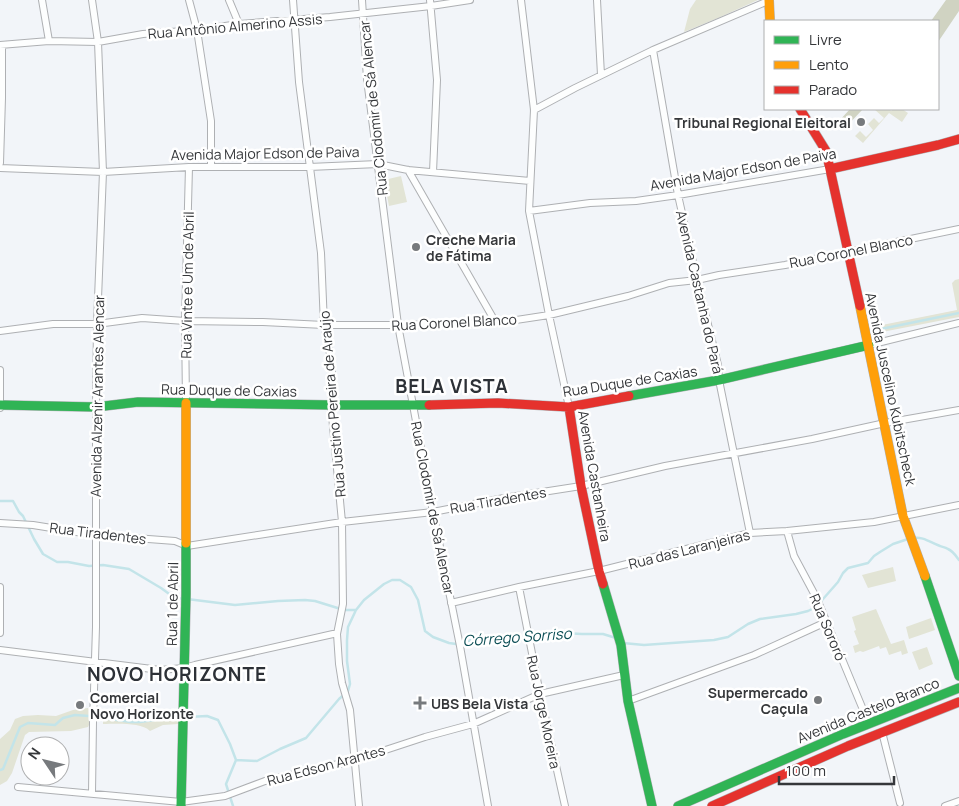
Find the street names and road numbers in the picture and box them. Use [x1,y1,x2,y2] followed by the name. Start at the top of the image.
[147,9,323,43] street label: Rua Antônio Almerino Assis
[354,19,392,197] street label: Rua Clodomir de Sá Alencar
[170,142,360,164] street label: Avenida Major Edson de Paiva
[648,143,838,195] street label: Avenida Major Edson de Paiva
[672,208,728,376] street label: Avenida Castanha do Pará
[176,211,198,359] street label: Rua Vinte e Um de Abril
[788,230,914,272] street label: Rua Coronel Blanco
[861,291,921,488] street label: Avenida Juscelino Kubitscheck
[86,295,108,497] street label: Avenida Alzenir Arantes Alencar
[391,309,517,335] street label: Rua Coronel Blanco
[314,310,350,498] street label: Rua Justino Pereira de Araújo
[561,361,699,401] street label: Rua Duque de Caxias
[161,379,297,401] street label: Rua Duque de Caxias
[574,409,616,543] street label: Avenida Castanheira
[407,420,459,596] street label: Rua Clodomir de Sá Alencar
[448,482,548,518] street label: Rua Tiradentes
[49,518,147,548] street label: Rua Tiradentes
[626,525,752,573] street label: Rua das Laranjeiras
[162,562,182,646] street label: Rua 1 de Abril
[805,591,851,663] street label: Rua Sororó
[523,654,565,770] street label: Rua Jorge Moreira
[794,673,942,747] street label: Avenida Castelo Branco
[265,740,387,790] street label: Rua Edson Arantes

